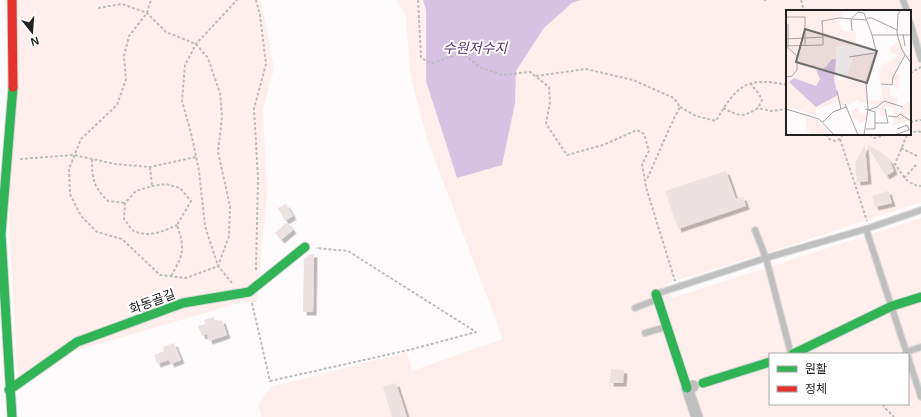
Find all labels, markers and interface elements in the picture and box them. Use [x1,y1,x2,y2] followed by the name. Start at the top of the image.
[786,10,911,135] inset map
[12,12,52,52] north arrow
[29,35,40,48] text: N
[443,40,508,56] water label: 수원저수지
[127,286,177,317] street label: 화동골길
[769,353,909,405] legend
[805,362,827,376] text: 원활
[805,382,827,396] text: 정체

